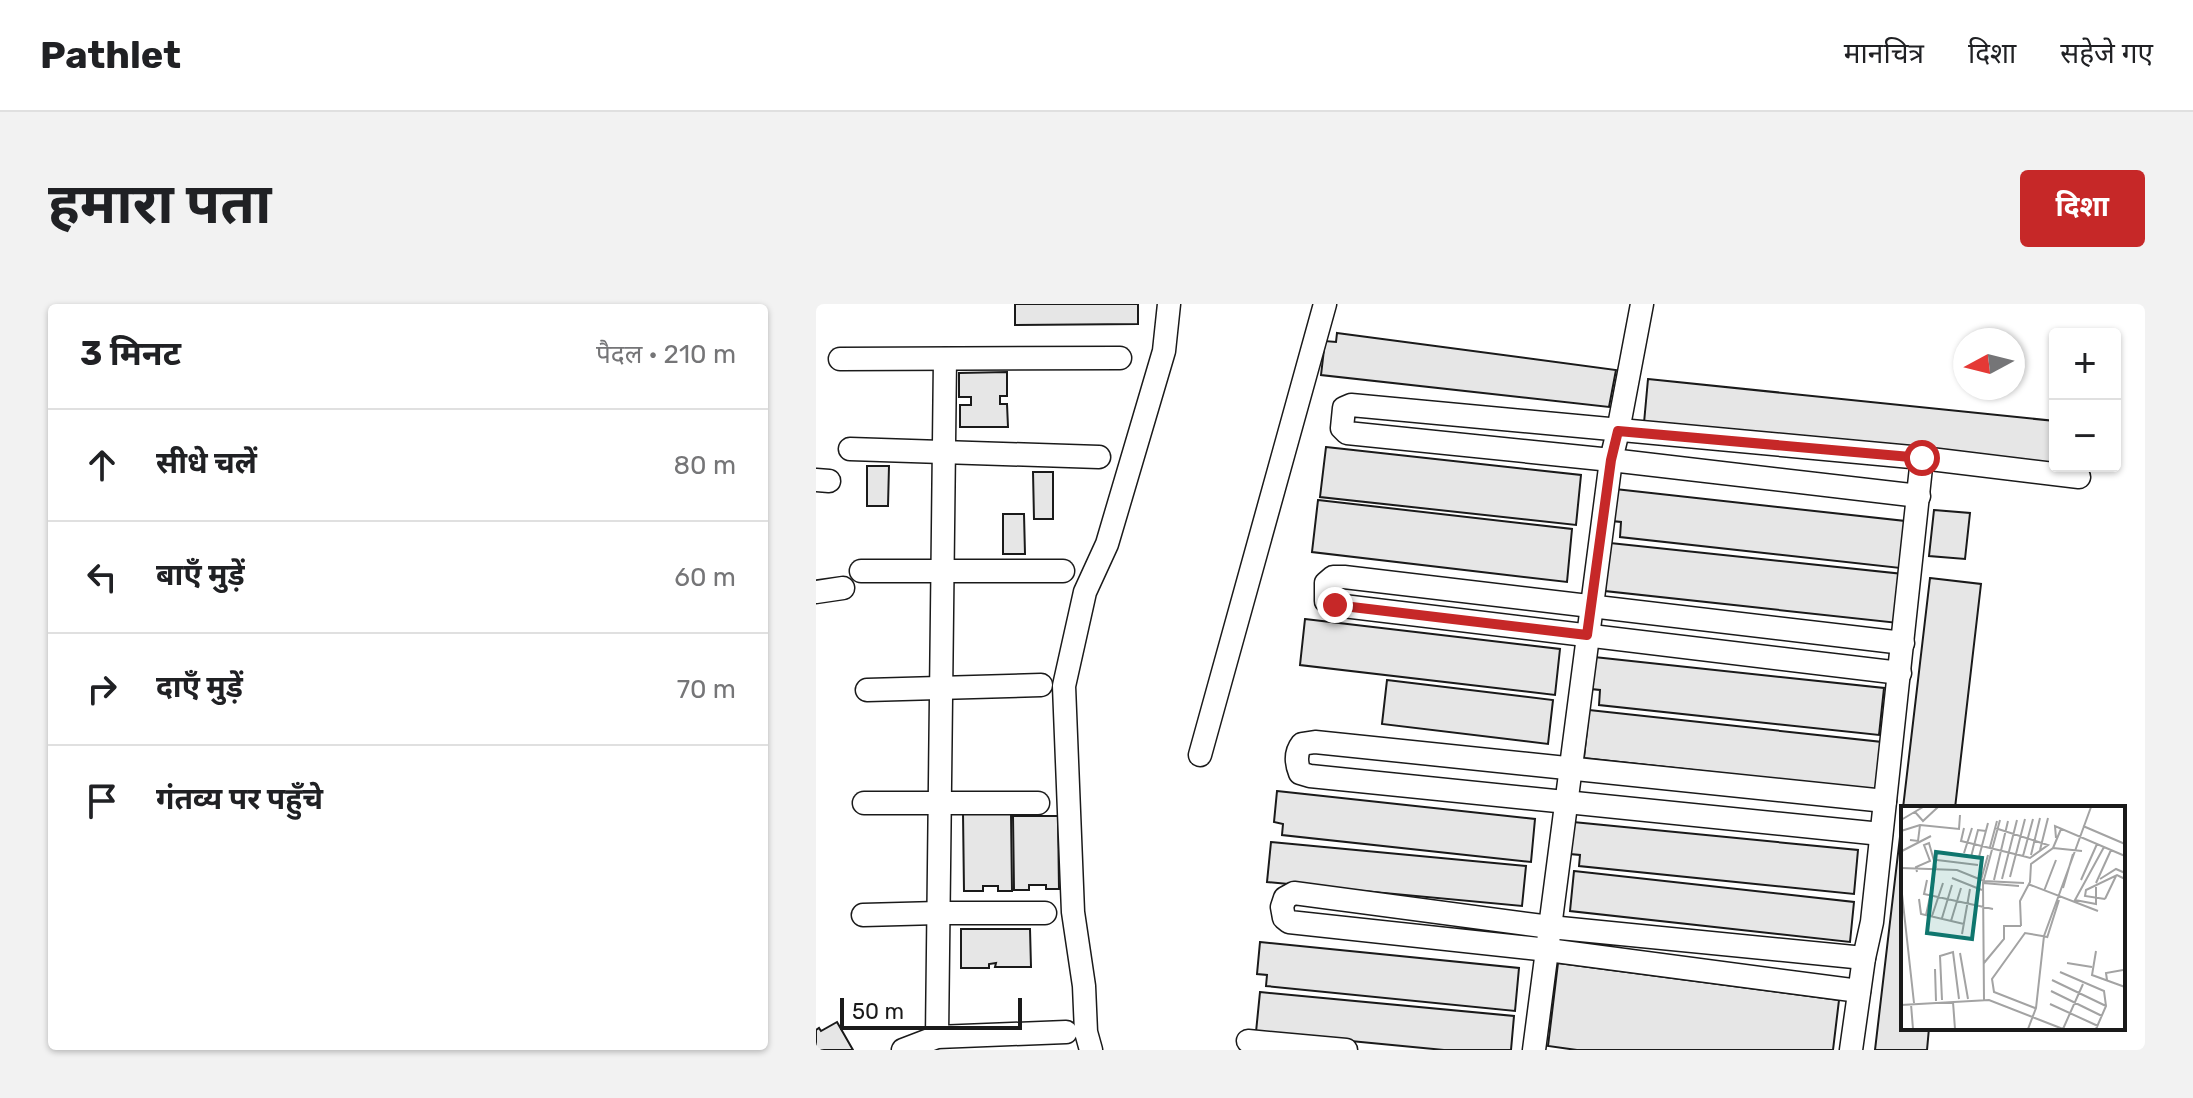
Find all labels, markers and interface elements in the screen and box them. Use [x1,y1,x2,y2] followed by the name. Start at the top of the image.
[40,32,181,78] text: Pathlet
[1844,37,1924,70] text: मानचित्र
[1968,37,2016,70] text: दिशा
[2060,37,2153,70] text: सहेजे गए
[2020,170,2145,247] button: दिशा
[48,171,271,237] text: हमारा पता
[1953,328,2025,400] north arrow
[2049,328,2121,472] map controls
[2049,328,2121,400] button: +
[80,333,181,374] text: 3 मिनट
[596,339,736,370] text: पैदल · 210 m
[2049,400,2121,472] button: −
[1904,440,1940,476] route start
[80,443,124,487] icon: ahead
[156,445,257,481] text: सीधे चलें
[673,450,736,481] text: 80 m
[80,555,124,599] icon: left
[156,557,245,593] text: बाएँ मुड़ें
[674,562,736,593] text: 60 m
[1317,587,1353,623] route end
[80,667,124,711] icon: right
[156,669,243,705] text: दाएँ मुड़ें
[677,674,736,705] text: 70 m
[80,779,124,823] icon: arrive
[156,781,323,817] text: गंतव्य पर पहुँचे
[1901,806,2125,1030] inset map
[840,994,1022,1030] scale bar
[852,998,904,1025] text: 50 m

